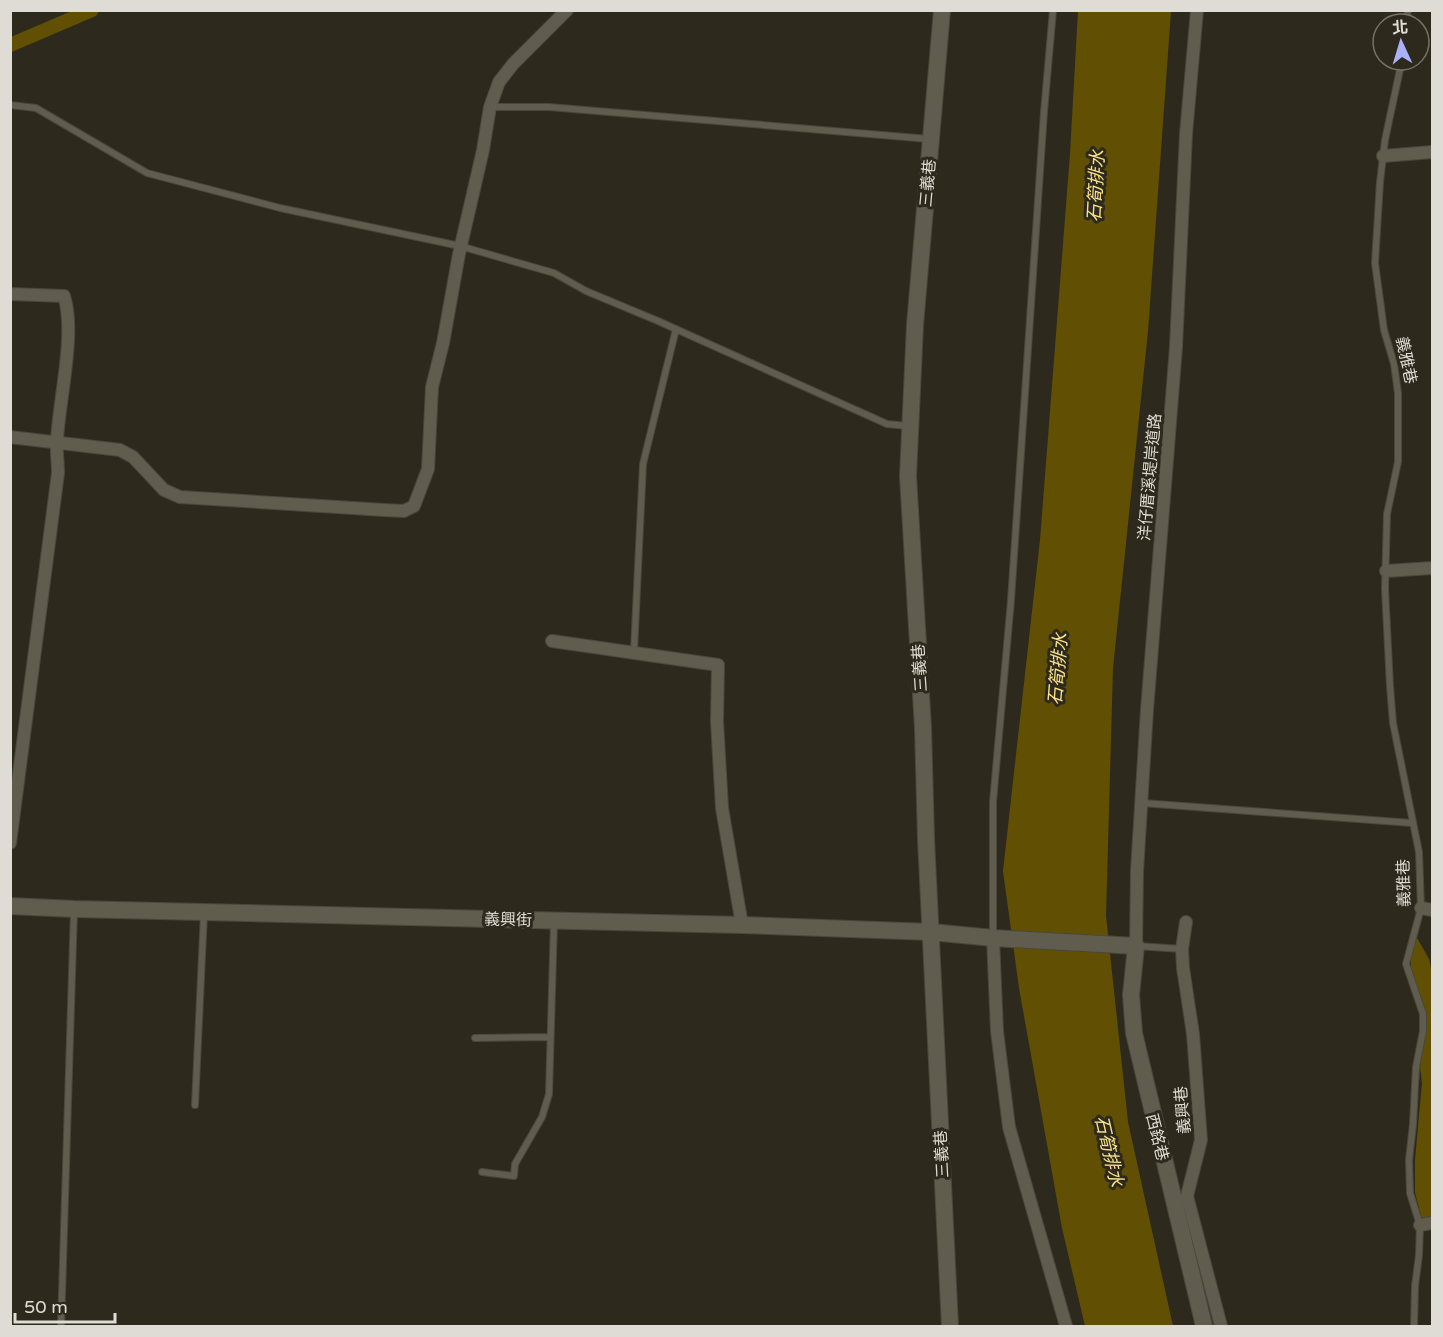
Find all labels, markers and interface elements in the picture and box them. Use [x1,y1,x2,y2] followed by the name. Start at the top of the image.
[1371,12,1431,72] north arrow
[1391,17,1409,39] text: 北
[1083,148,1109,223] water label: 石筍排水
[916,158,940,208] street label: 三義巷
[1391,335,1421,386] street label: 義雅巷
[1134,412,1166,542] street label: 洋仔厝溪堤岸道路
[1044,631,1072,706] water label: 石筍排水
[908,643,932,693] street label: 三義巷
[1394,859,1414,907] street label: 義雅巷
[484,910,532,930] street label: 義興街
[1171,1085,1195,1135] street label: 義興巷
[1142,1112,1173,1163] street label: 西銘巷
[1090,1113,1128,1190] water label: 石筍排水
[931,1129,953,1178] street label: 三義巷
[15,1286,116,1324] scale bar
[24,1296,68,1318] text: 50 m

